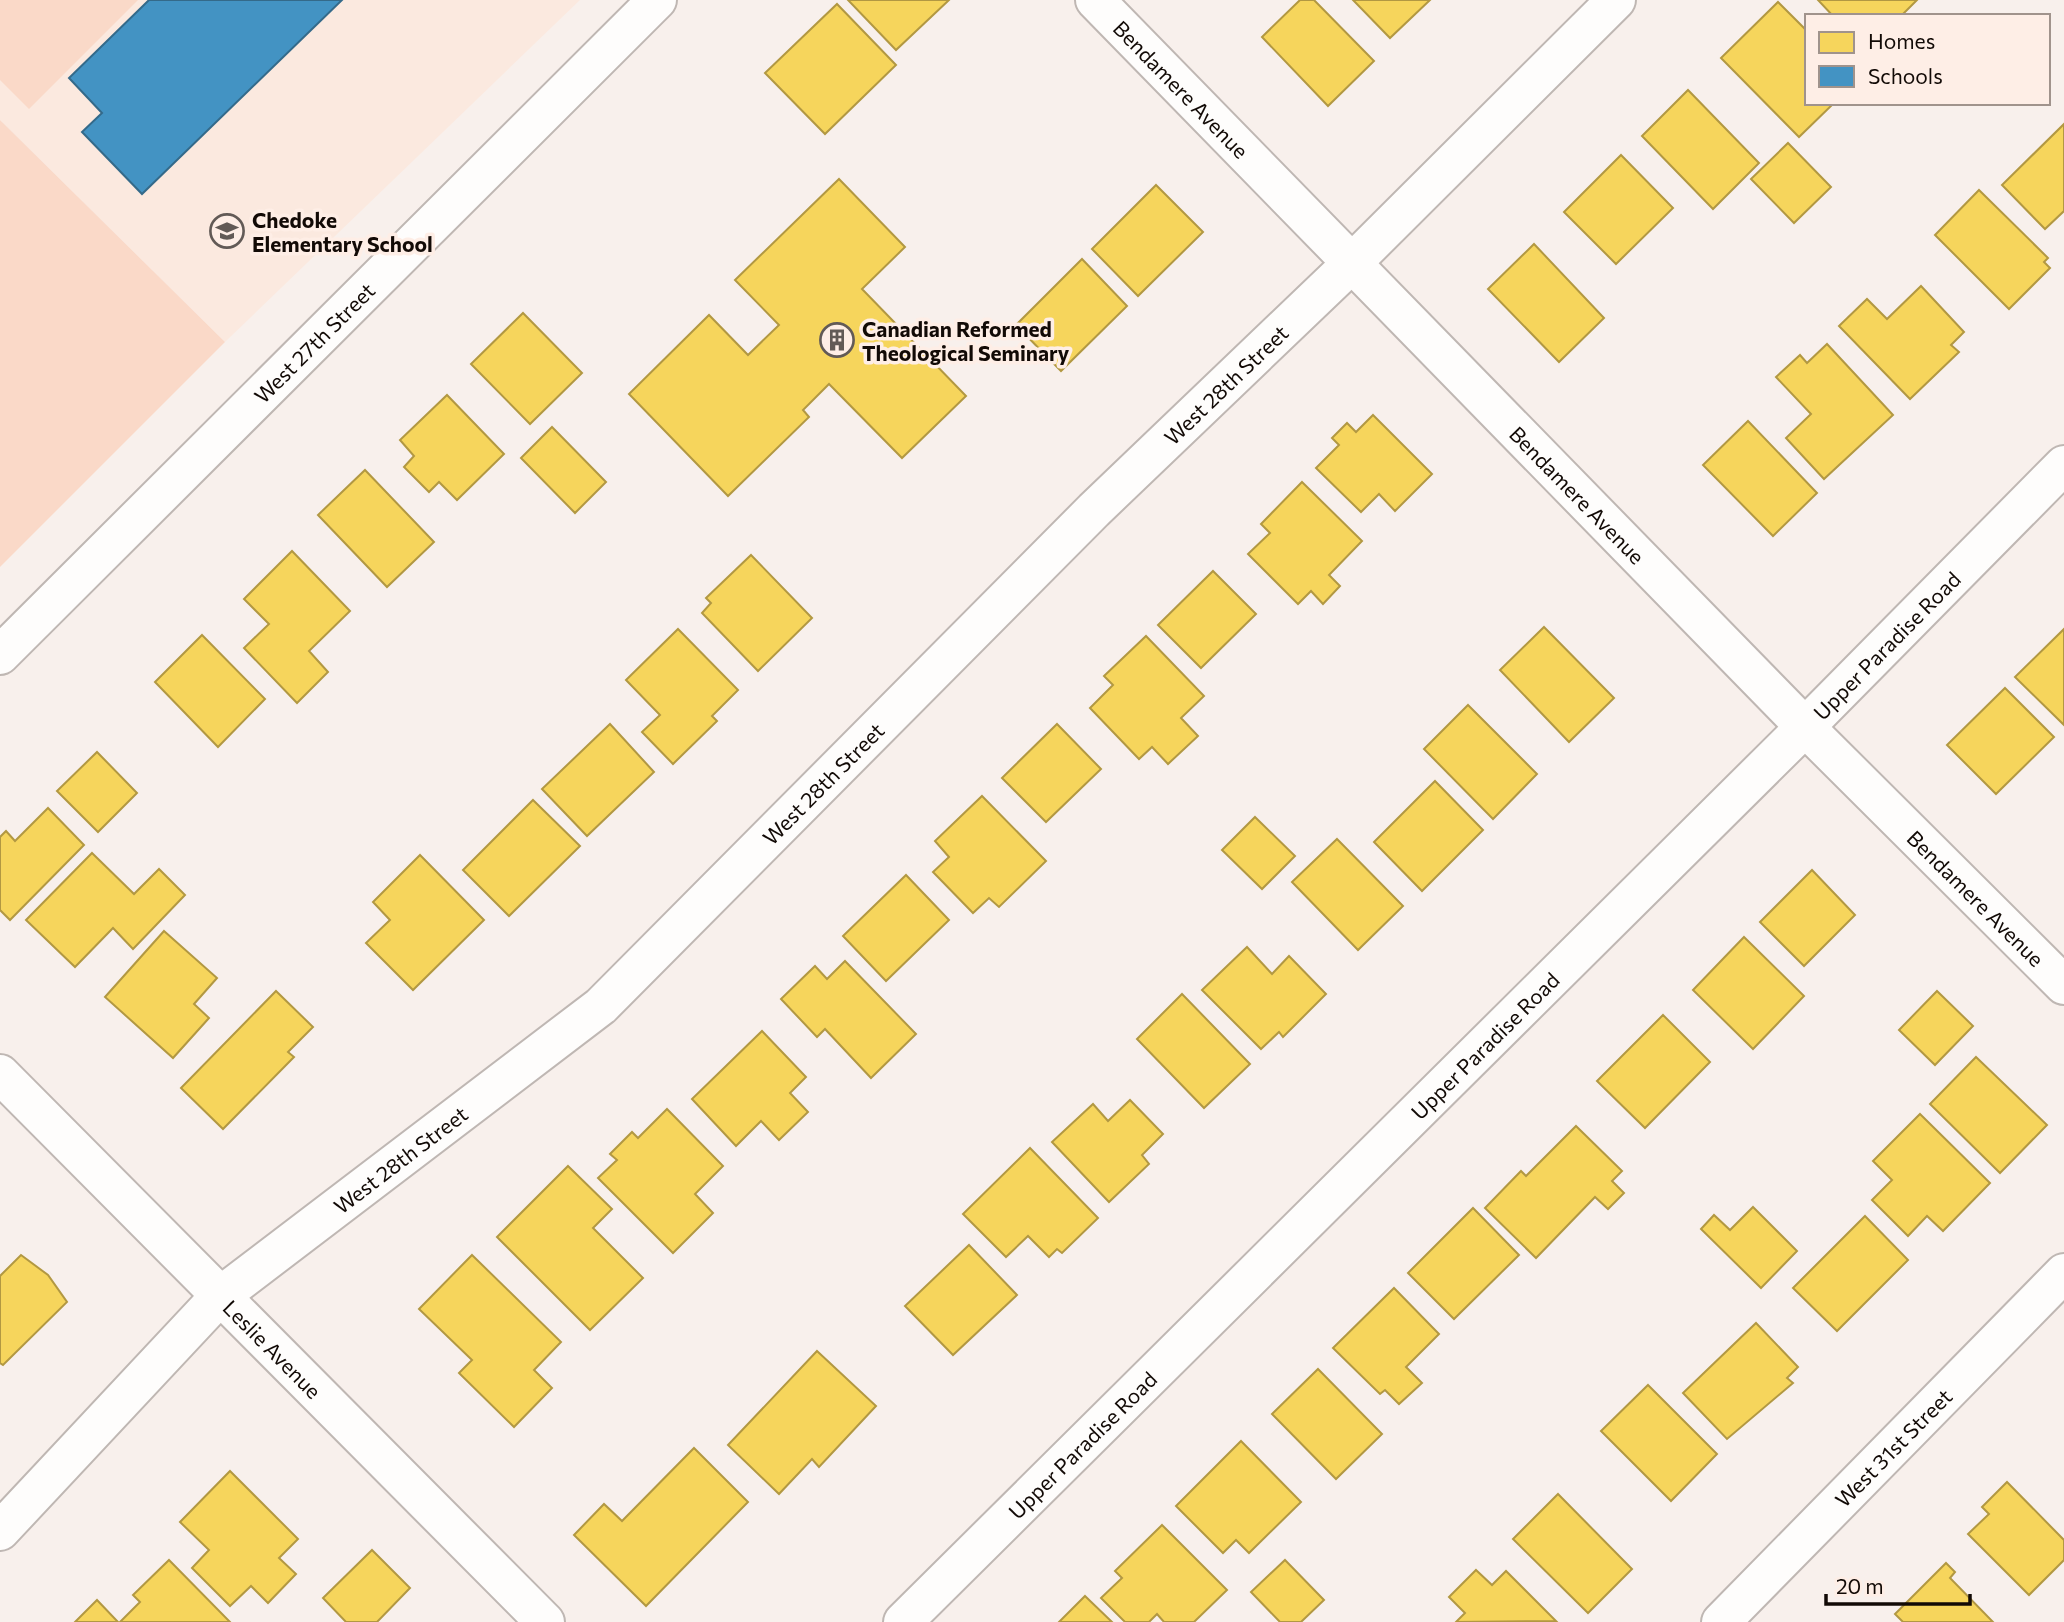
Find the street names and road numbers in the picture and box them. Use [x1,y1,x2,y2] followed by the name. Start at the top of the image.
[1109,15,1254,163] street label: Bendamere Avenue
[248,277,379,408] street label: West 27th Street
[1158,319,1292,449] street label: West 28th Street
[1505,420,1650,568] street label: Bendamere Avenue
[1807,566,1965,724] street label: Upper Paradise Road
[757,717,888,849] street label: West 28th Street
[1903,824,2050,971] street label: Bendamere Avenue
[1405,966,1564,1124] street label: Upper Paradise Road
[328,1100,472,1218] street label: West 28th Street
[219,1294,327,1403] street label: Leslie Avenue
[1003,1366,1161,1523] street label: Upper Paradise Road
[1829,1383,1956,1512] street label: West 31st Street

